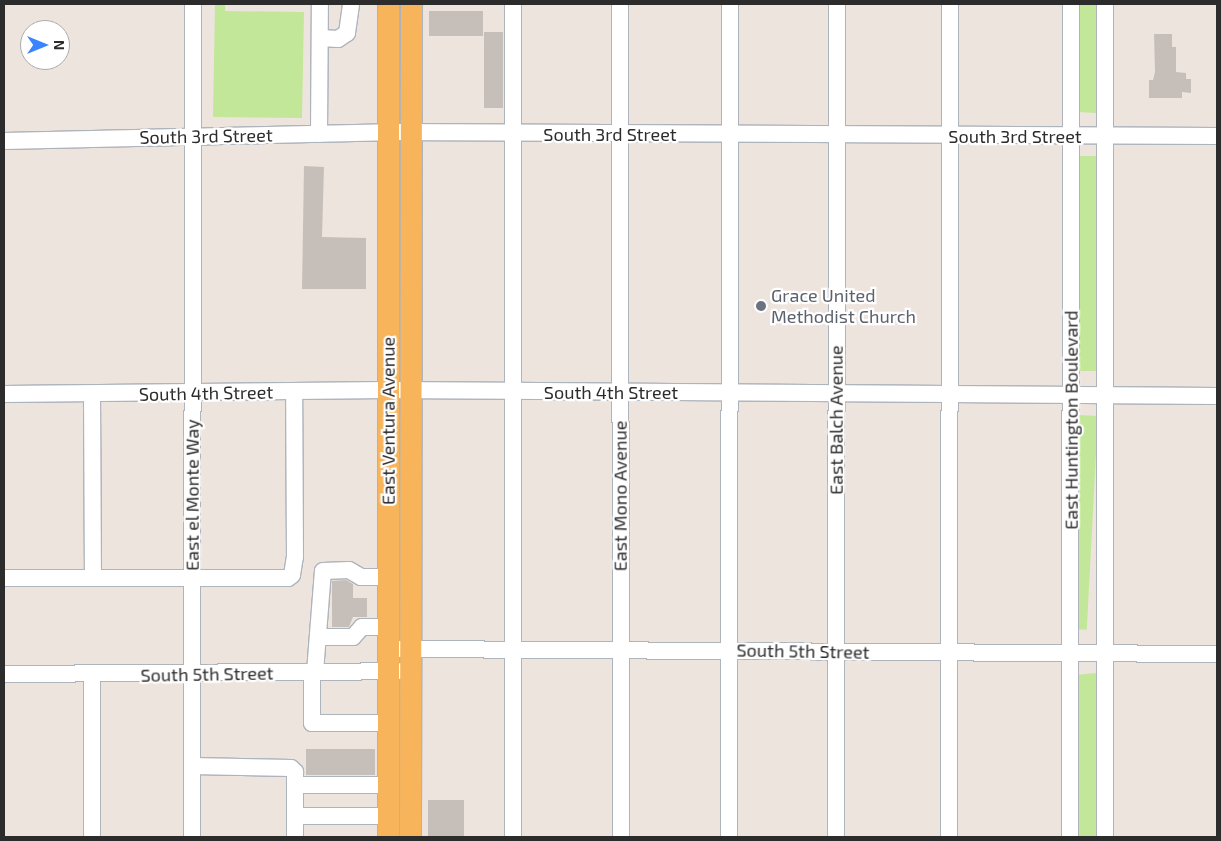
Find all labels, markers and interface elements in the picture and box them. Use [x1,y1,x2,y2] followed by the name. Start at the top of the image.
[20,20,70,70] north arrow
[51,40,68,50] text: N
[543,123,677,145] street label: South 3rd Street
[139,124,273,148] street label: South 3rd Street
[948,125,1082,147] street label: South 3rd Street
[771,285,916,328] place label: Grace United Methodist Church
[755,300,767,312] marker: Grace United Methodist Church
[1060,310,1082,530] street label: East Huntington Boulevard
[377,337,399,505] street label: East Ventura Avenue
[825,345,847,495] street label: East Balch Avenue
[139,381,273,405] street label: South 4th Street
[544,381,678,403] street label: South 4th Street
[181,419,203,571] street label: East el Monte Way
[609,420,631,572] street label: East Mono Avenue
[736,639,870,663] street label: South 5th Street
[140,662,274,686] street label: South 5th Street

